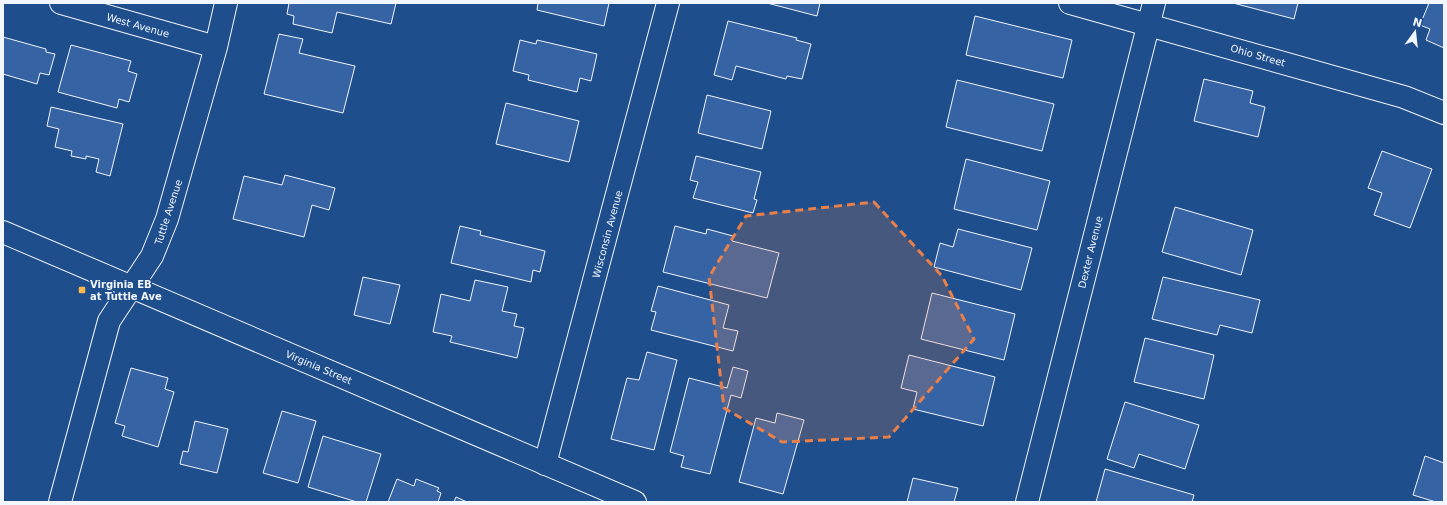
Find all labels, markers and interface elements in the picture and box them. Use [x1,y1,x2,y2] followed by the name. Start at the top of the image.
[105,11,171,40] street label: West Avenue
[1395,12,1435,52] north arrow
[1411,15,1424,30] text: N
[1229,42,1287,69] street label: Ohio Street
[152,178,184,247] street label: Tuttle Avenue
[590,189,624,279] street label: Wisconsin Avenue
[1076,215,1105,289] street label: Dexter Avenue
[90,279,162,302] place label: Virginia EB at Tuttle Ave
[77,285,87,295] marker: Virginia EB at Tuttle Ave
[284,348,354,386] street label: Virginia Street

